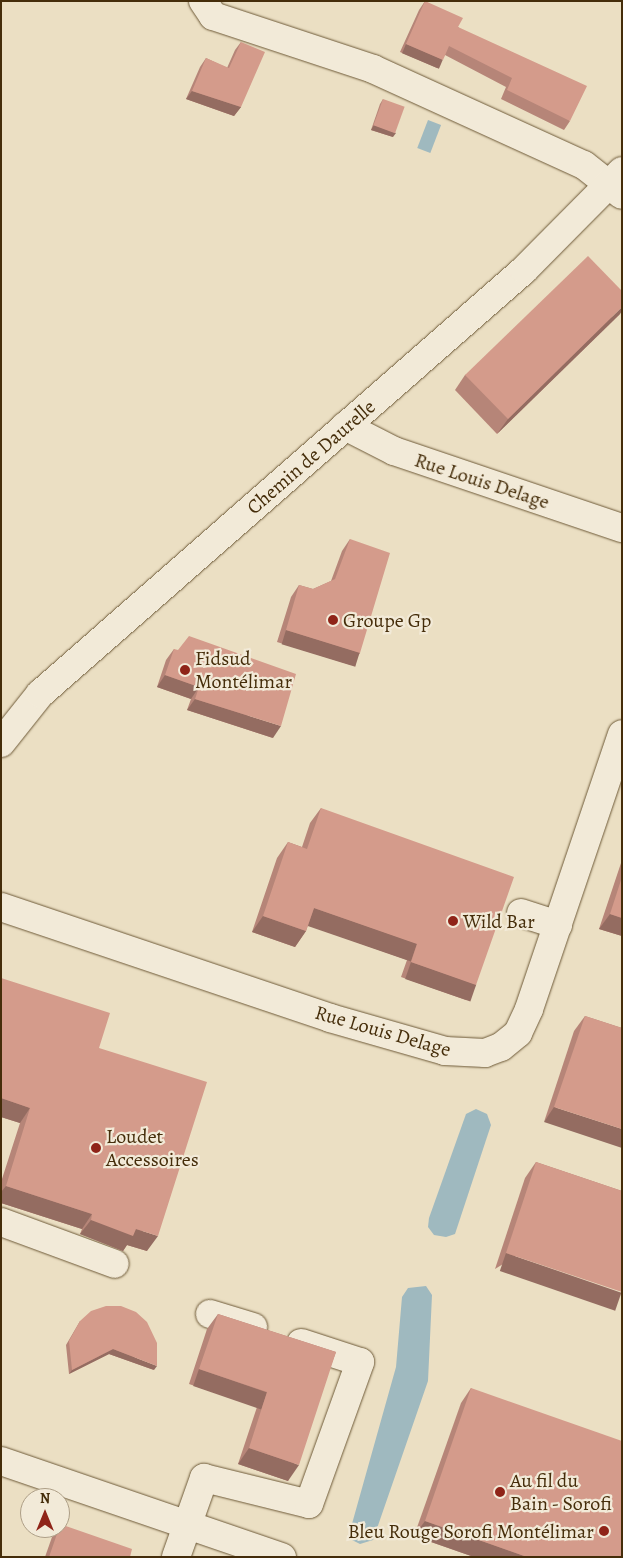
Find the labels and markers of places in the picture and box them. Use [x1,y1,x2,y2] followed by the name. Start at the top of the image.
[343,608,431,632] place label: Groupe Gp
[327,614,339,626] marker: Groupe Gp
[195,646,292,693] place label: Fidsud Montélimar
[179,664,191,676] marker: Fidsud Montélimar
[463,909,535,933] place label: Wild Bar
[447,915,459,927] marker: Wild Bar
[106,1124,199,1171] place label: Loudet Accessoires
[90,1142,102,1154] marker: Loudet Accessoires
[510,1468,613,1515] place label: Au fil du Bain - Sorofi
[494,1486,506,1498] marker: Au fil du Bain - Sorofi
[348,1519,594,1543] place label: Bleu Rouge Sorofi Montélimar
[598,1525,610,1537] marker: Bleu Rouge Sorofi Montélimar

